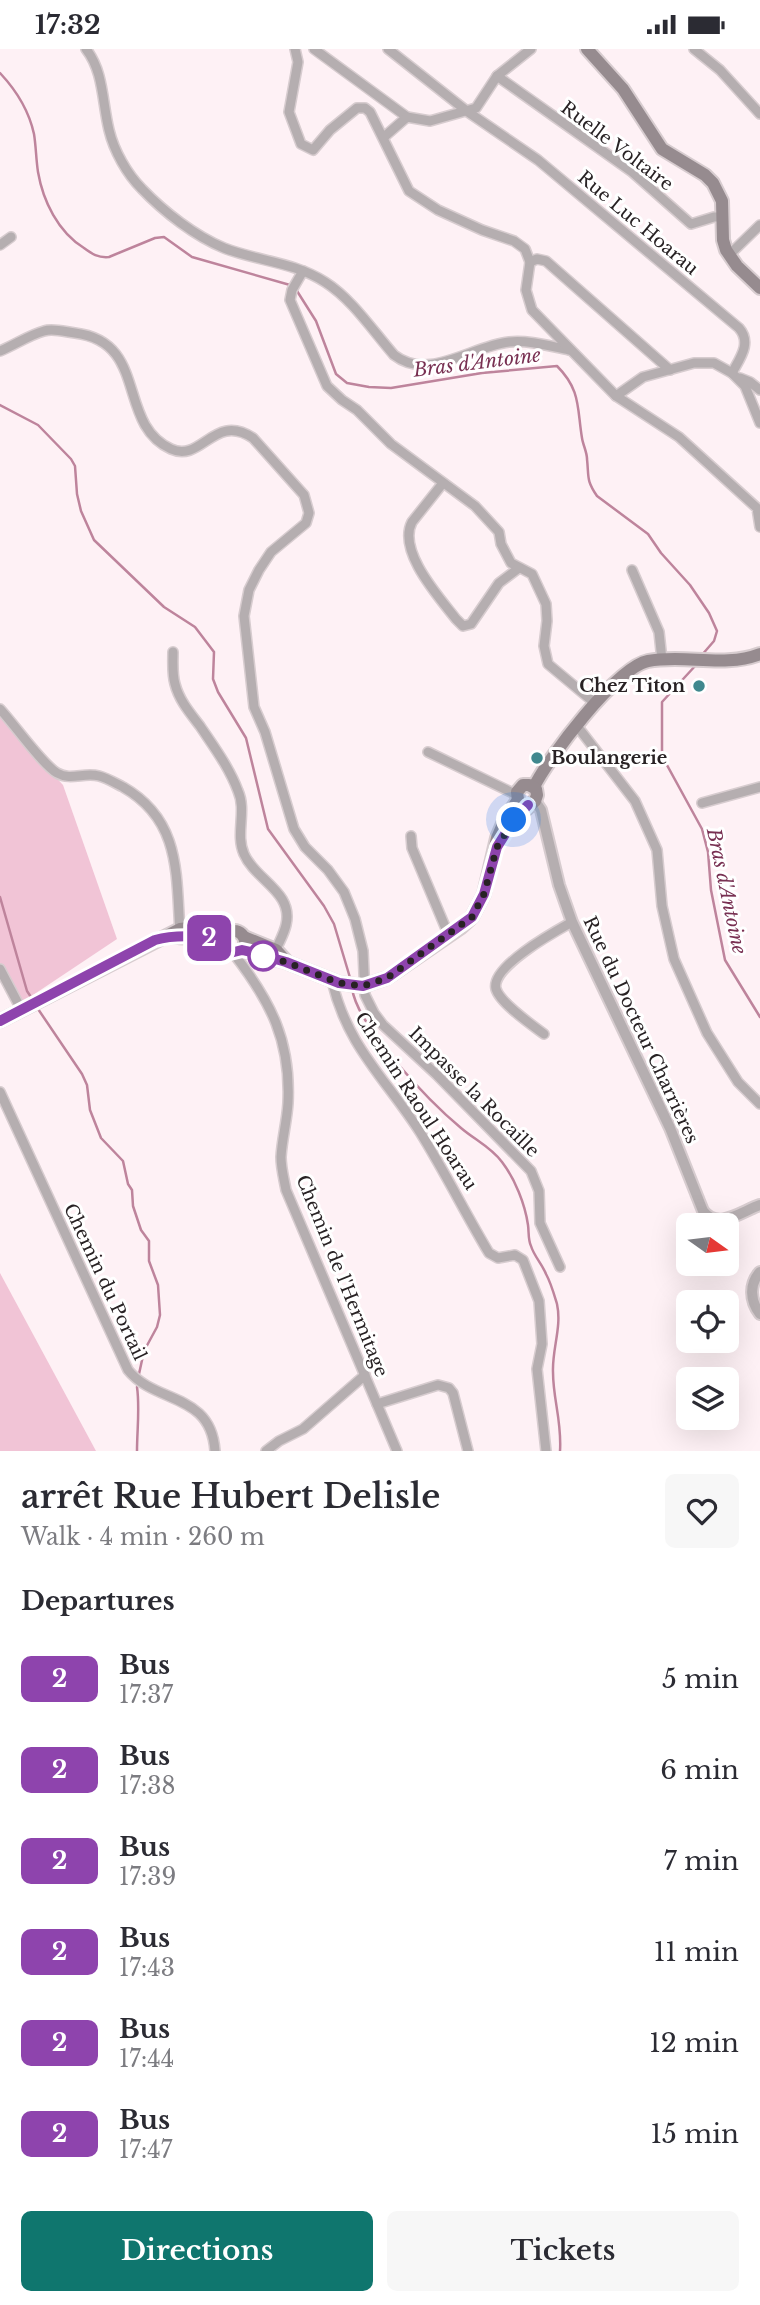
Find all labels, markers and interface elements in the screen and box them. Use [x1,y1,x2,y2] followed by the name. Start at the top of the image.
[35,9,101,41] text: 17:32
[557,97,677,195] street label: Ruelle Voltaire
[573,166,703,280] street label: Rue Luc Hoarau
[411,343,542,382] water label: Bras d'Antoine
[579,675,685,697] place label: Chez Titon
[691,678,707,694] marker: Chez Titon
[551,747,667,769] place label: Boulangerie
[529,750,545,766] marker: Boulangerie
[496,802,531,837] your location
[702,825,751,956] water label: Bras d'Antoine
[579,913,703,1147] street label: Rue du Docteur Charrières
[186,915,232,961] line badge: 2
[201,923,217,952] text: 2
[248,941,278,971] unlabelled marker
[350,1008,482,1194] street label: Chemin Raoul Hoarau
[404,1022,544,1162] street label: Impasse la Rocaille
[291,1172,393,1380] street label: Chemin de l'Hermitage
[59,1200,151,1364] street label: Chemin du Portail
[676,1213,738,1276] north arrow
[676,1213,739,1430] map controls
[676,1290,739,1353] button: locate
[676,1367,739,1430] button: layers
[665,1474,739,1548] button: heart
[21,1476,441,1517] text: arrêt Rue Hubert Delisle
[21,1523,265,1551] text: Walk · 4 min · 260 m
[21,1585,175,1617] text: Departures
[119,1649,170,1681] text: Bus
[662,1663,739,1695] text: 5 min
[52,1664,67,1693] text: 2
[119,1681,173,1709] text: 17:37
[119,1740,170,1772] text: Bus
[660,1754,739,1786] text: 6 min
[52,1755,67,1784] text: 2
[119,1772,175,1800] text: 17:38
[119,1831,170,1863] text: Bus
[664,1845,739,1877] text: 7 min
[52,1846,67,1875] text: 2
[119,1863,176,1891] text: 17:39
[119,1922,170,1954] text: Bus
[654,1936,739,1968] text: 11 min
[52,1937,67,1966] text: 2
[119,1954,175,1982] text: 17:43
[119,2013,170,2045] text: Bus
[649,2027,739,2059] text: 12 min
[52,2028,67,2057] text: 2
[119,2045,174,2073] text: 17:44
[119,2104,170,2136] text: Bus
[650,2118,739,2150] text: 15 min
[52,2119,67,2148] text: 2
[119,2136,172,2164] text: 17:47
[21,2211,373,2291] button: Directions
[387,2211,739,2291] button: Tickets

